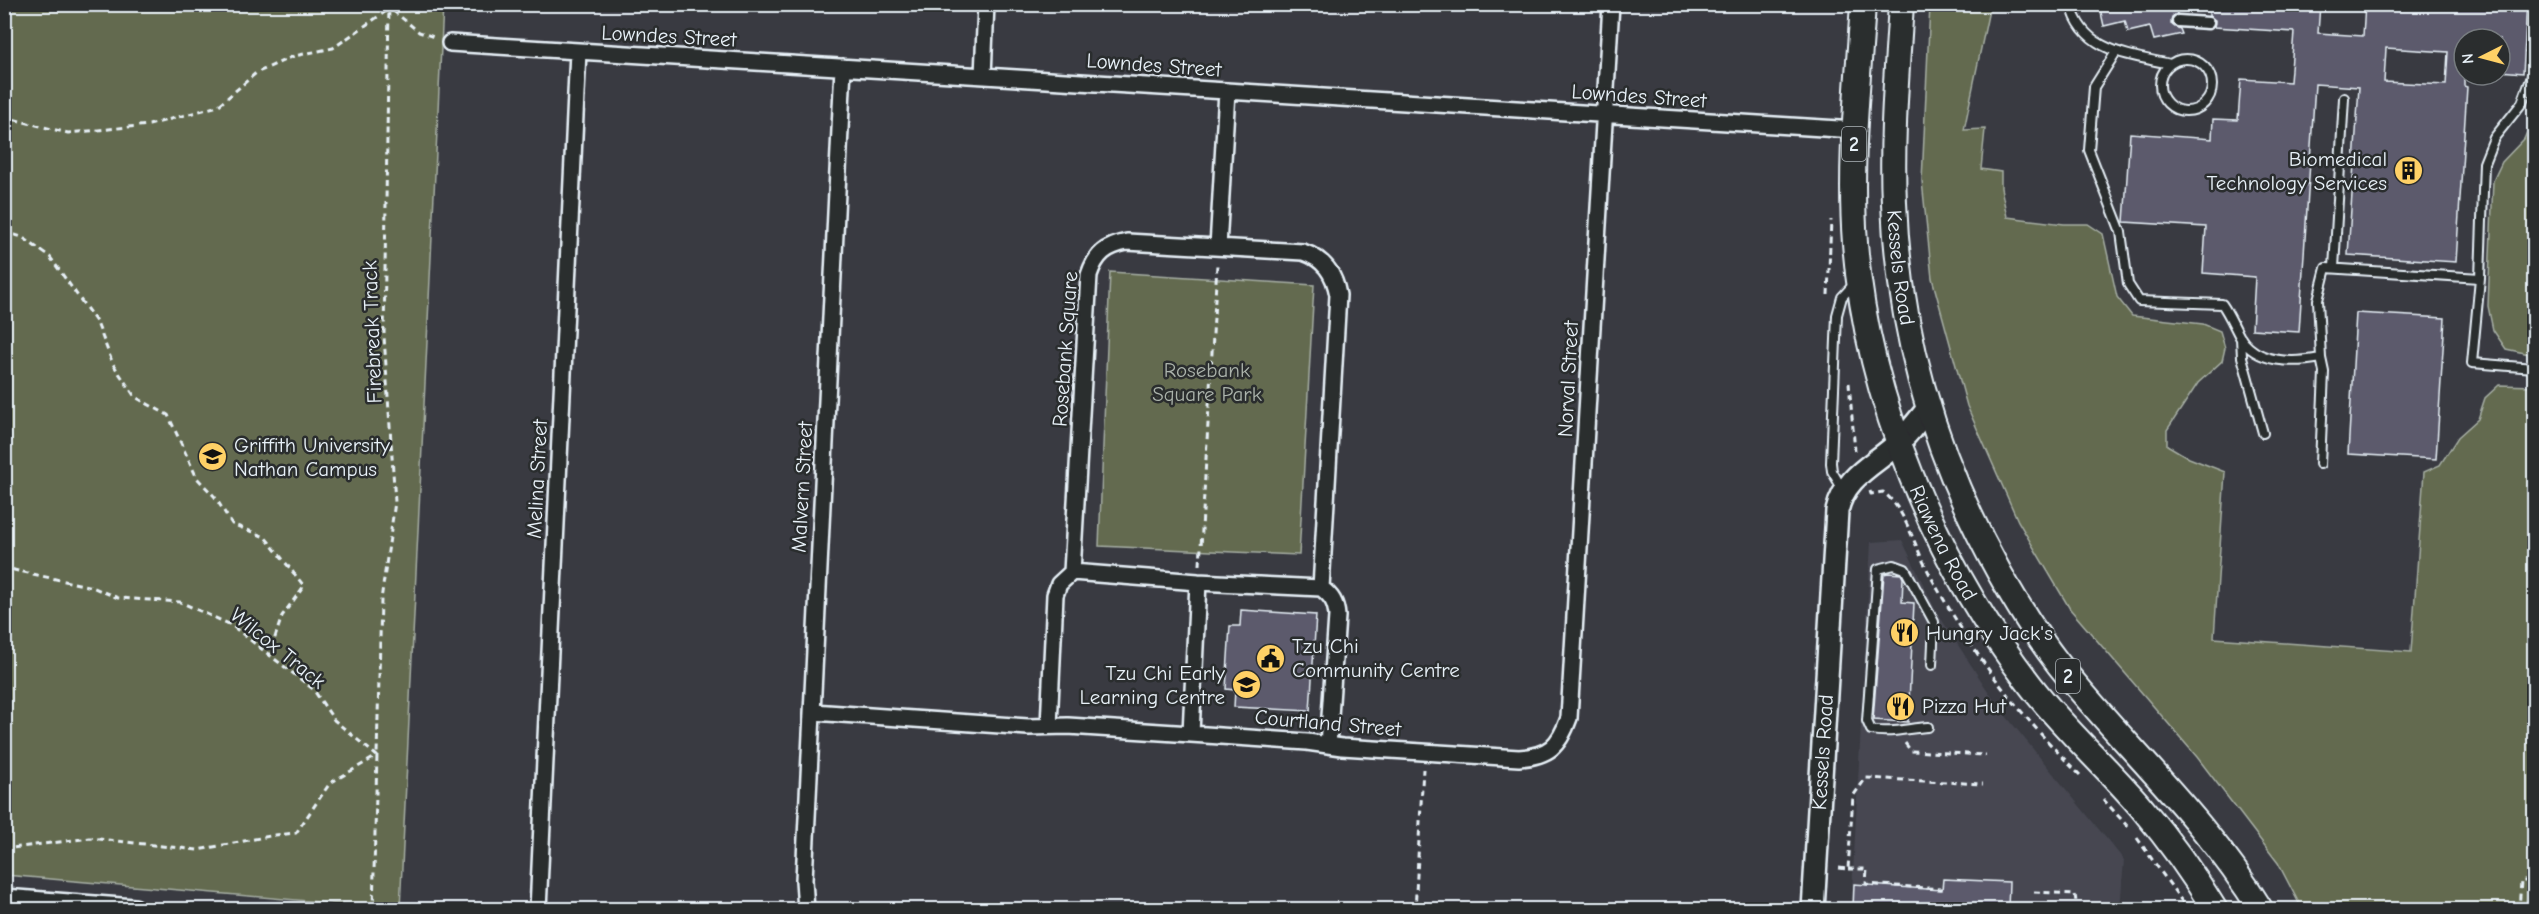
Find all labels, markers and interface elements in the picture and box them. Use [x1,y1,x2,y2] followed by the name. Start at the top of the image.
[601,20,738,52] street label: Lowndes Street
[2452,27,2512,87] north arrow
[1086,48,1223,82] street label: Lowndes Street
[2459,52,2478,65] text: N
[1571,79,1708,113] street label: Lowndes Street
[1842,127,1866,161] road number: 2
[2206,147,2387,195] place label: Biomedical Technology Services
[2392,155,2424,187] building icon: Biomedical Technology Services
[1882,209,1920,327] street label: Kessels Road
[358,260,386,404] street label: Firebreak Track
[1048,270,1082,428] street label: Rosebank Square
[1553,319,1583,438] street label: Norval Street
[1152,358,1262,406] park label: Rosebank Square Park
[522,418,552,539] street label: Melina Street
[787,420,817,553] street label: Malvern Street
[234,433,391,481] place label: Griffith University Nathan Campus
[197,441,229,473] school or university icon: Griffith University Nathan Campus
[1905,482,1982,605] street label: Riawena Road
[226,602,330,694] street label: Wilcox Track
[1889,617,1921,649] restaurant icon: Hungry Jack's
[1926,621,2053,645] place label: Hungry Jack's
[1292,634,1460,682] place label: Tzu Chi Community Centre
[1255,642,1287,674] public building icon: Tzu Chi Community Centre
[2056,659,2080,693] road number: 2
[1080,661,1226,709] place label: Tzu Chi Early Learning Centre
[1230,669,1262,701] school or university icon: Tzu Chi Early Learning Centre
[1885,690,1917,722] restaurant icon: Pizza Hut
[1807,694,1838,811] street label: Kessels Road
[1922,694,2007,718] place label: Pizza Hut
[1254,705,1403,741] street label: Courtland Street

